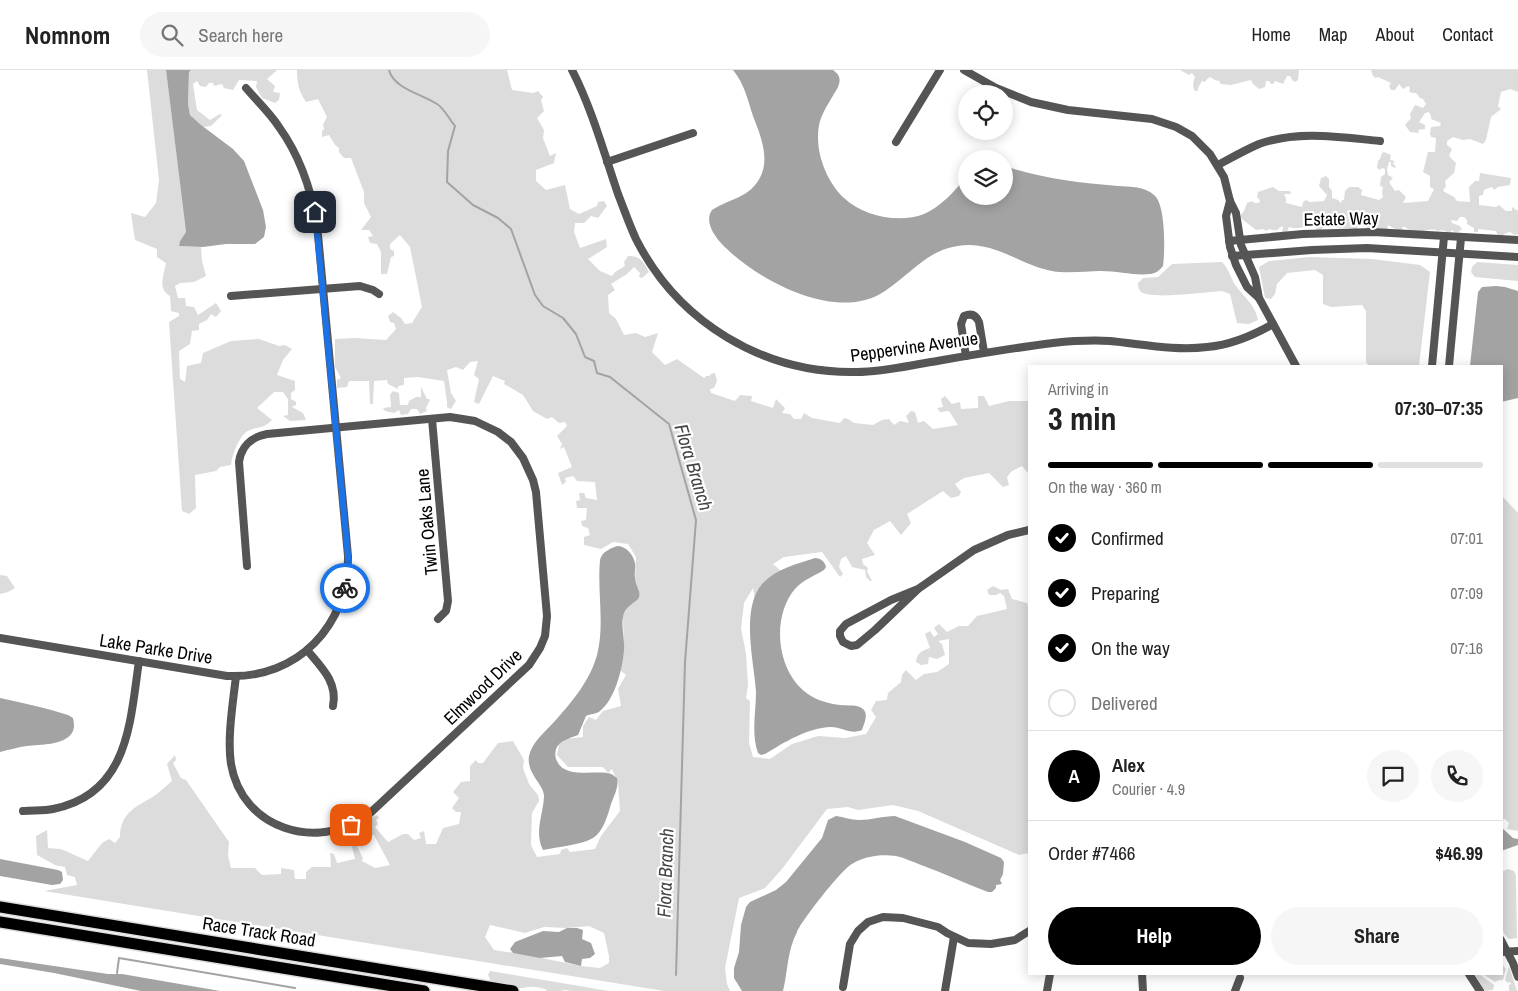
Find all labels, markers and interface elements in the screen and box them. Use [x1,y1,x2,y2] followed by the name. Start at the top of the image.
[140,12,490,57] search box
[25,19,110,51] text: Nomnom
[158,21,186,49] icon: search
[198,22,283,48] text: Search here
[1251,22,1291,47] text: Home
[1319,22,1348,47] text: Map
[1376,22,1414,47] text: About
[1442,22,1493,47] text: Contact
[958,85,1013,205] map controls
[958,85,1013,140] button: locate
[958,150,1013,205] button: layers
[294,191,336,233] pin
[301,198,329,226] icon: home
[1303,205,1379,232] street label: Estate Way
[849,325,979,368] street label: Peppervine Avenue
[1048,378,1109,400] text: Arriving in
[1395,395,1483,421] text: 07:30–07:35
[1048,397,1117,440] text: 3 min
[669,421,719,513] water label: Flora Branch
[409,468,444,576] street label: Twin Oaks Lane
[1048,476,1162,498] text: On the way · 360 m
[1048,524,1076,552] icon: check
[1091,525,1164,551] text: Confirmed
[1450,527,1483,549] text: 07:01
[320,563,370,613] courier
[331,574,359,602] icon: bike
[1048,579,1076,607] icon: check
[1091,580,1159,606] text: Preparing
[1450,582,1483,604] text: 07:09
[98,627,214,670] street label: Lake Parke Drive
[1048,634,1076,662] icon: check
[1091,635,1170,661] text: On the way
[1450,637,1483,659] text: 07:16
[438,643,527,730] street label: Elmwood Drive
[1091,690,1158,716] text: Delivered
[1367,750,1419,802] button: chat
[1431,750,1483,802] button: phone
[1112,752,1145,778] text: Alex
[1068,763,1080,789] text: A
[1112,778,1185,800] text: Courier · 4.9
[330,804,372,846] pin
[337,811,365,839] icon: bag
[650,828,680,918] water label: Flora Branch
[1048,840,1135,866] text: Order #7466
[1435,840,1483,866] text: $46.99
[1048,907,1261,965] button: Help
[1271,907,1483,965] button: Share
[201,910,317,953] street label: Race Track Road

